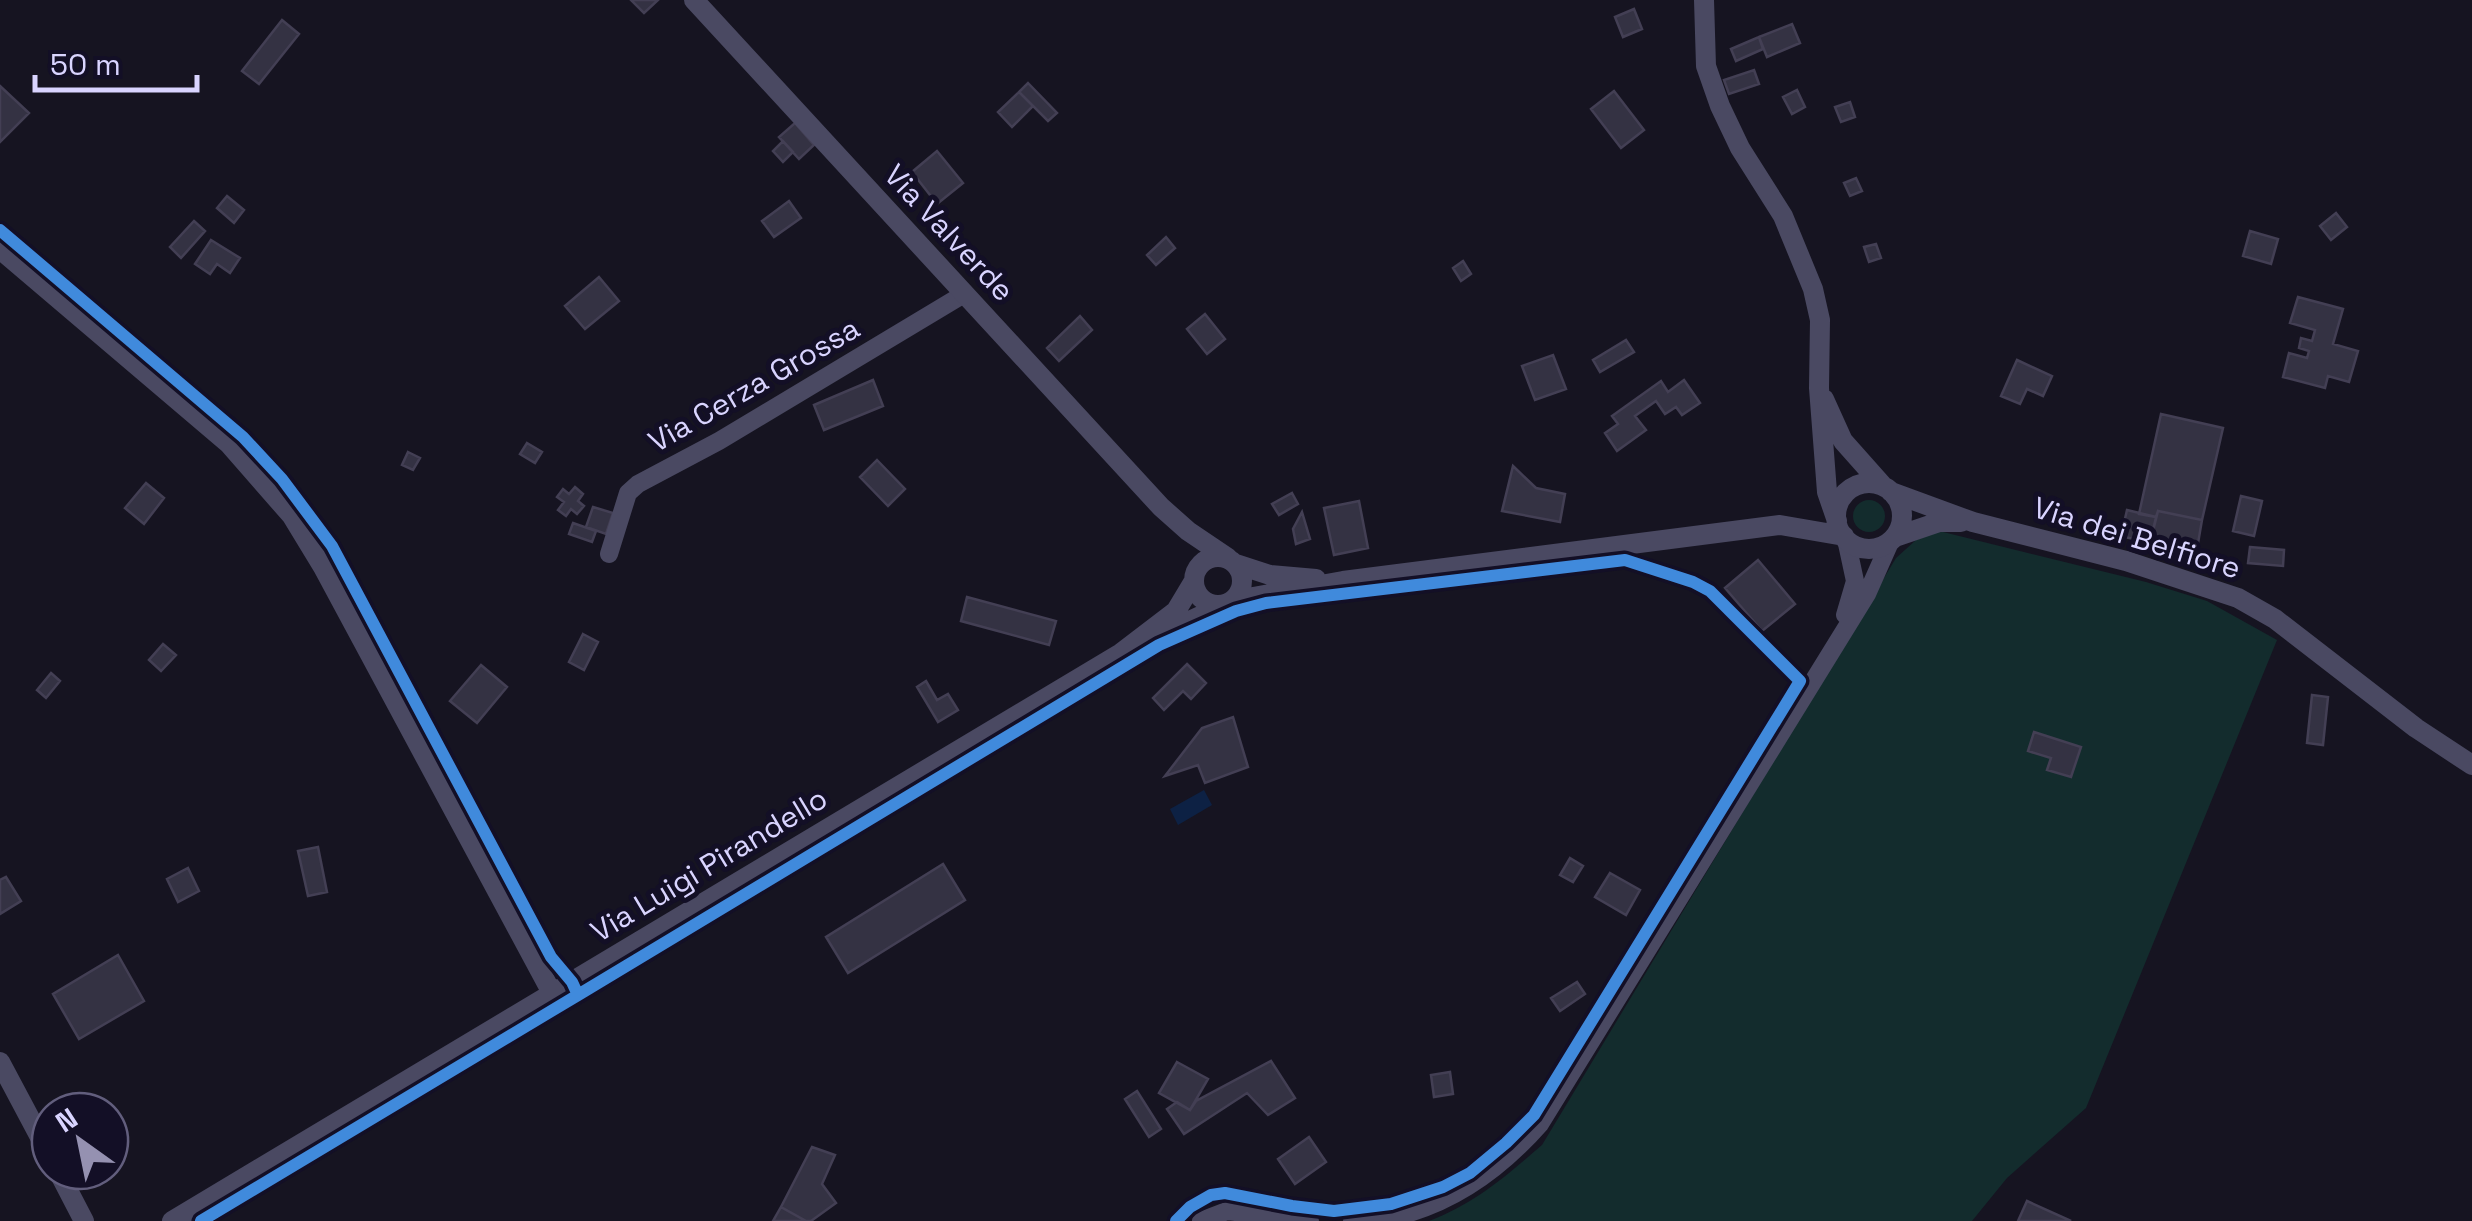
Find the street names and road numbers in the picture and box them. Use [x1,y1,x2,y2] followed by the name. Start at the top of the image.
[876,156,1023,309] street label: Via Valverde
[641,308,866,461] street label: Via Cerza Grossa
[2029,487,2246,588] street label: Via dei Belfiore
[583,779,834,951] street label: Via Luigi Pirandello

